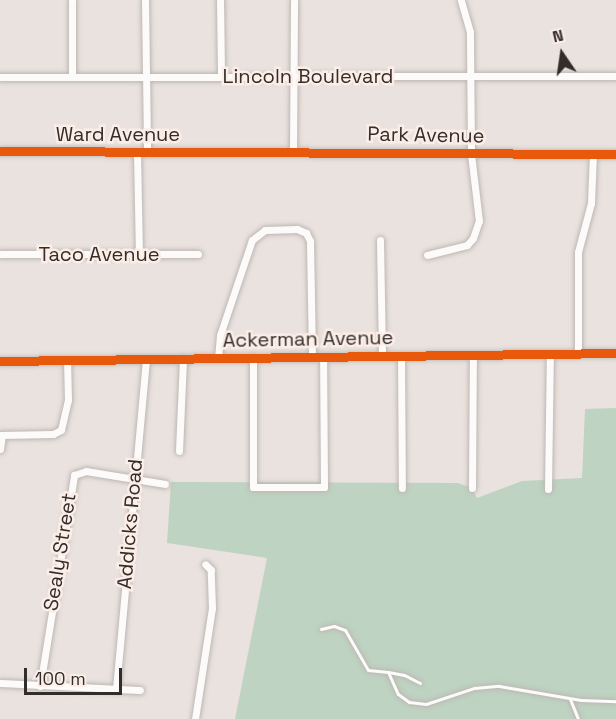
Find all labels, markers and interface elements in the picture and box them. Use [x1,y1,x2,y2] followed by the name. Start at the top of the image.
[532,24,592,84] north arrow
[550,25,565,47] text: N
[223,64,393,88] street label: Lincoln Boulevard
[56,122,180,146] street label: Ward Avenue
[367,122,485,148] street label: Park Avenue
[38,242,160,266] street label: Taco Avenue
[222,326,394,352] street label: Ackerman Avenue
[112,458,148,590] street label: Addicks Road
[39,491,81,613] street label: Sealy Street
[27,656,124,694] scale bar
[35,667,86,690] text: 100 m

